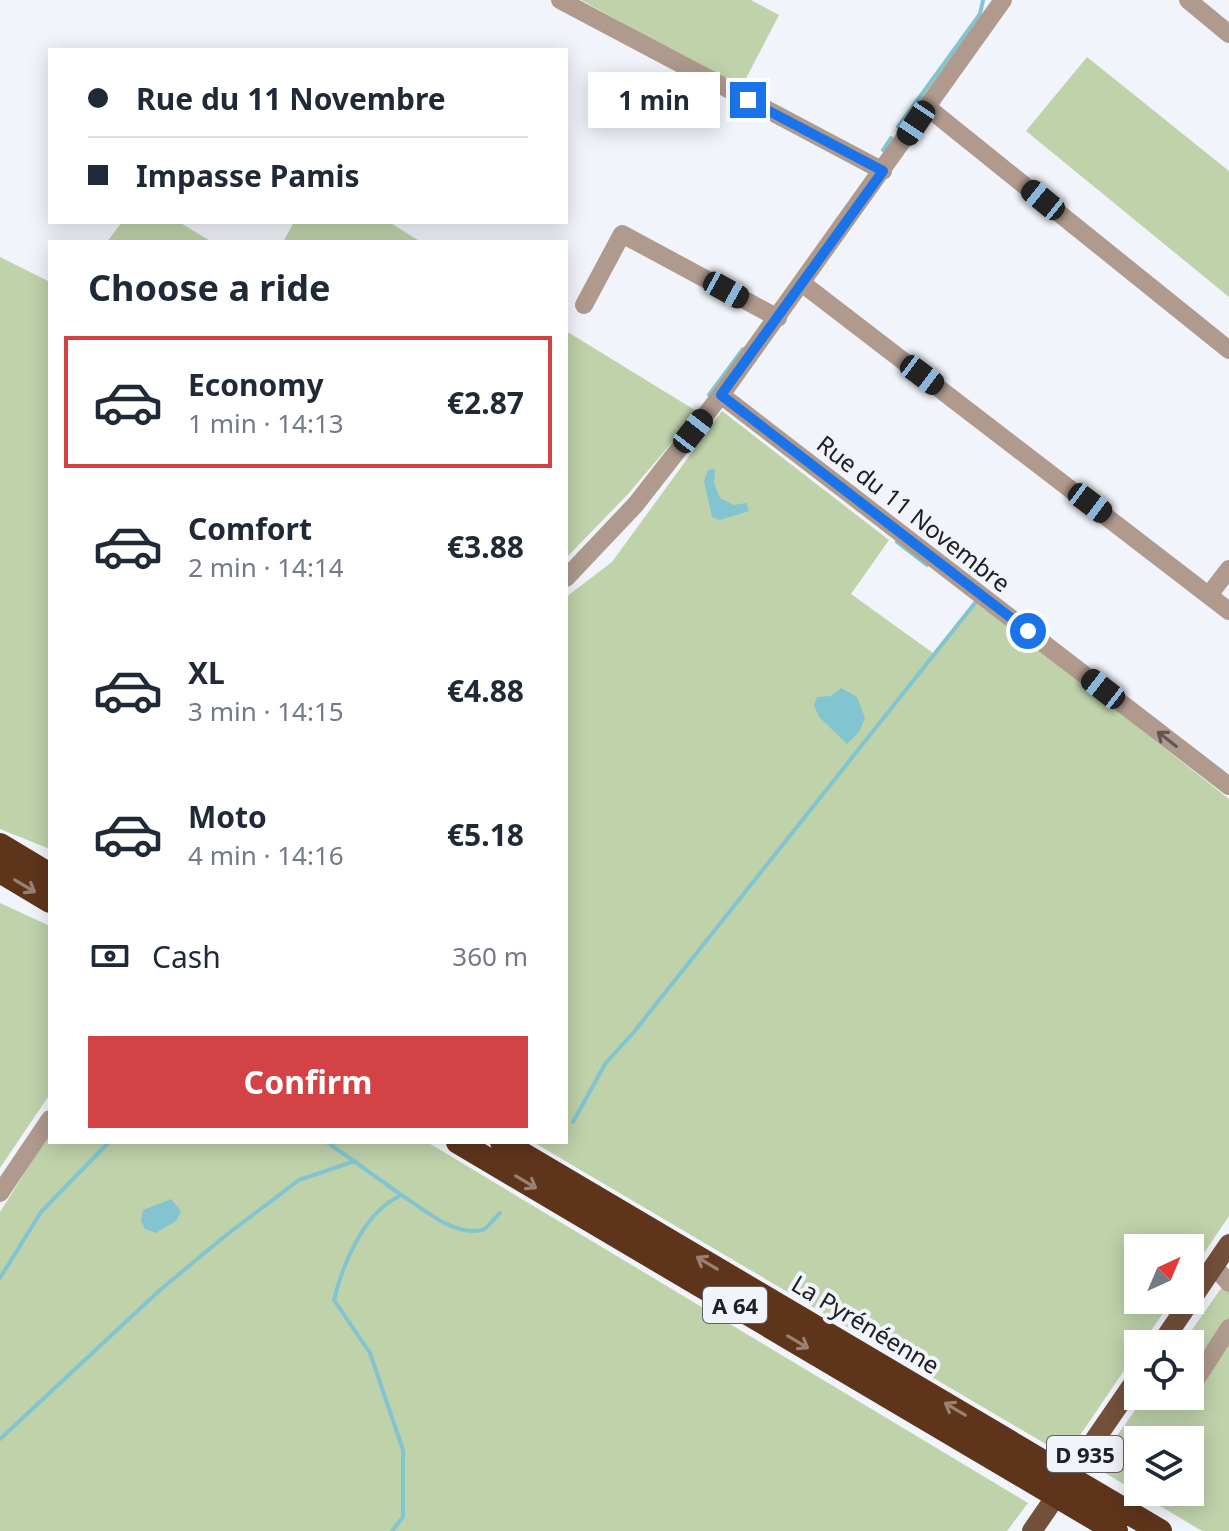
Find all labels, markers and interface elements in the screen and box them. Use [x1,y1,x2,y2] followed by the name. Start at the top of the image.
[588,72,720,128] callout: 1 min
[136,78,446,119] text: Rue du 11 Novembre
[618,82,690,118] text: 1 min
[730,82,766,118] route end
[893,96,939,150] car
[136,155,360,196] text: Impasse Pamis
[1017,176,1069,224] car
[88,263,330,312] text: Choose a ride
[699,268,753,312] car
[896,351,948,399] car
[188,364,324,405] text: Economy
[92,366,164,438] icon: car
[447,382,524,423] text: €2.87
[188,405,344,441] text: 1 min · 14:13
[669,405,717,457] car
[810,427,1018,599] street label: Rue du 11 Novembre
[1064,479,1116,527] car
[188,508,312,549] text: Comfort
[92,510,164,582] icon: car
[447,526,524,567] text: €3.88
[188,549,344,585] text: 2 min · 14:14
[1010,613,1046,649] route start
[188,652,225,693] text: XL
[92,654,164,726] icon: car
[1077,665,1129,713] car
[447,670,524,711] text: €4.88
[188,693,344,729] text: 3 min · 14:15
[1157,730,1178,747] one-way arrow
[188,796,267,837] text: Moto
[92,798,164,870] icon: car
[447,814,524,855] text: €5.18
[188,837,344,873] text: 4 min · 14:16
[13,878,36,894] one-way arrow
[88,934,132,978] icon: cash
[152,936,221,977] text: Cash
[452,938,528,974] text: 360 m
[88,1036,528,1128] button: Confirm
[514,1174,537,1190] one-way arrow
[1124,1234,1204,1314] north arrow
[1124,1234,1204,1506] map controls
[696,1255,719,1271] one-way arrow
[786,1267,946,1381] street label: La Pyrénéenne
[703,1287,767,1323] road number: A 64
[1124,1330,1204,1410] button: locate
[786,1335,809,1351] one-way arrow
[943,1401,966,1417] one-way arrow
[1124,1426,1204,1506] button: layers
[1047,1436,1123,1472] road number: D 935

